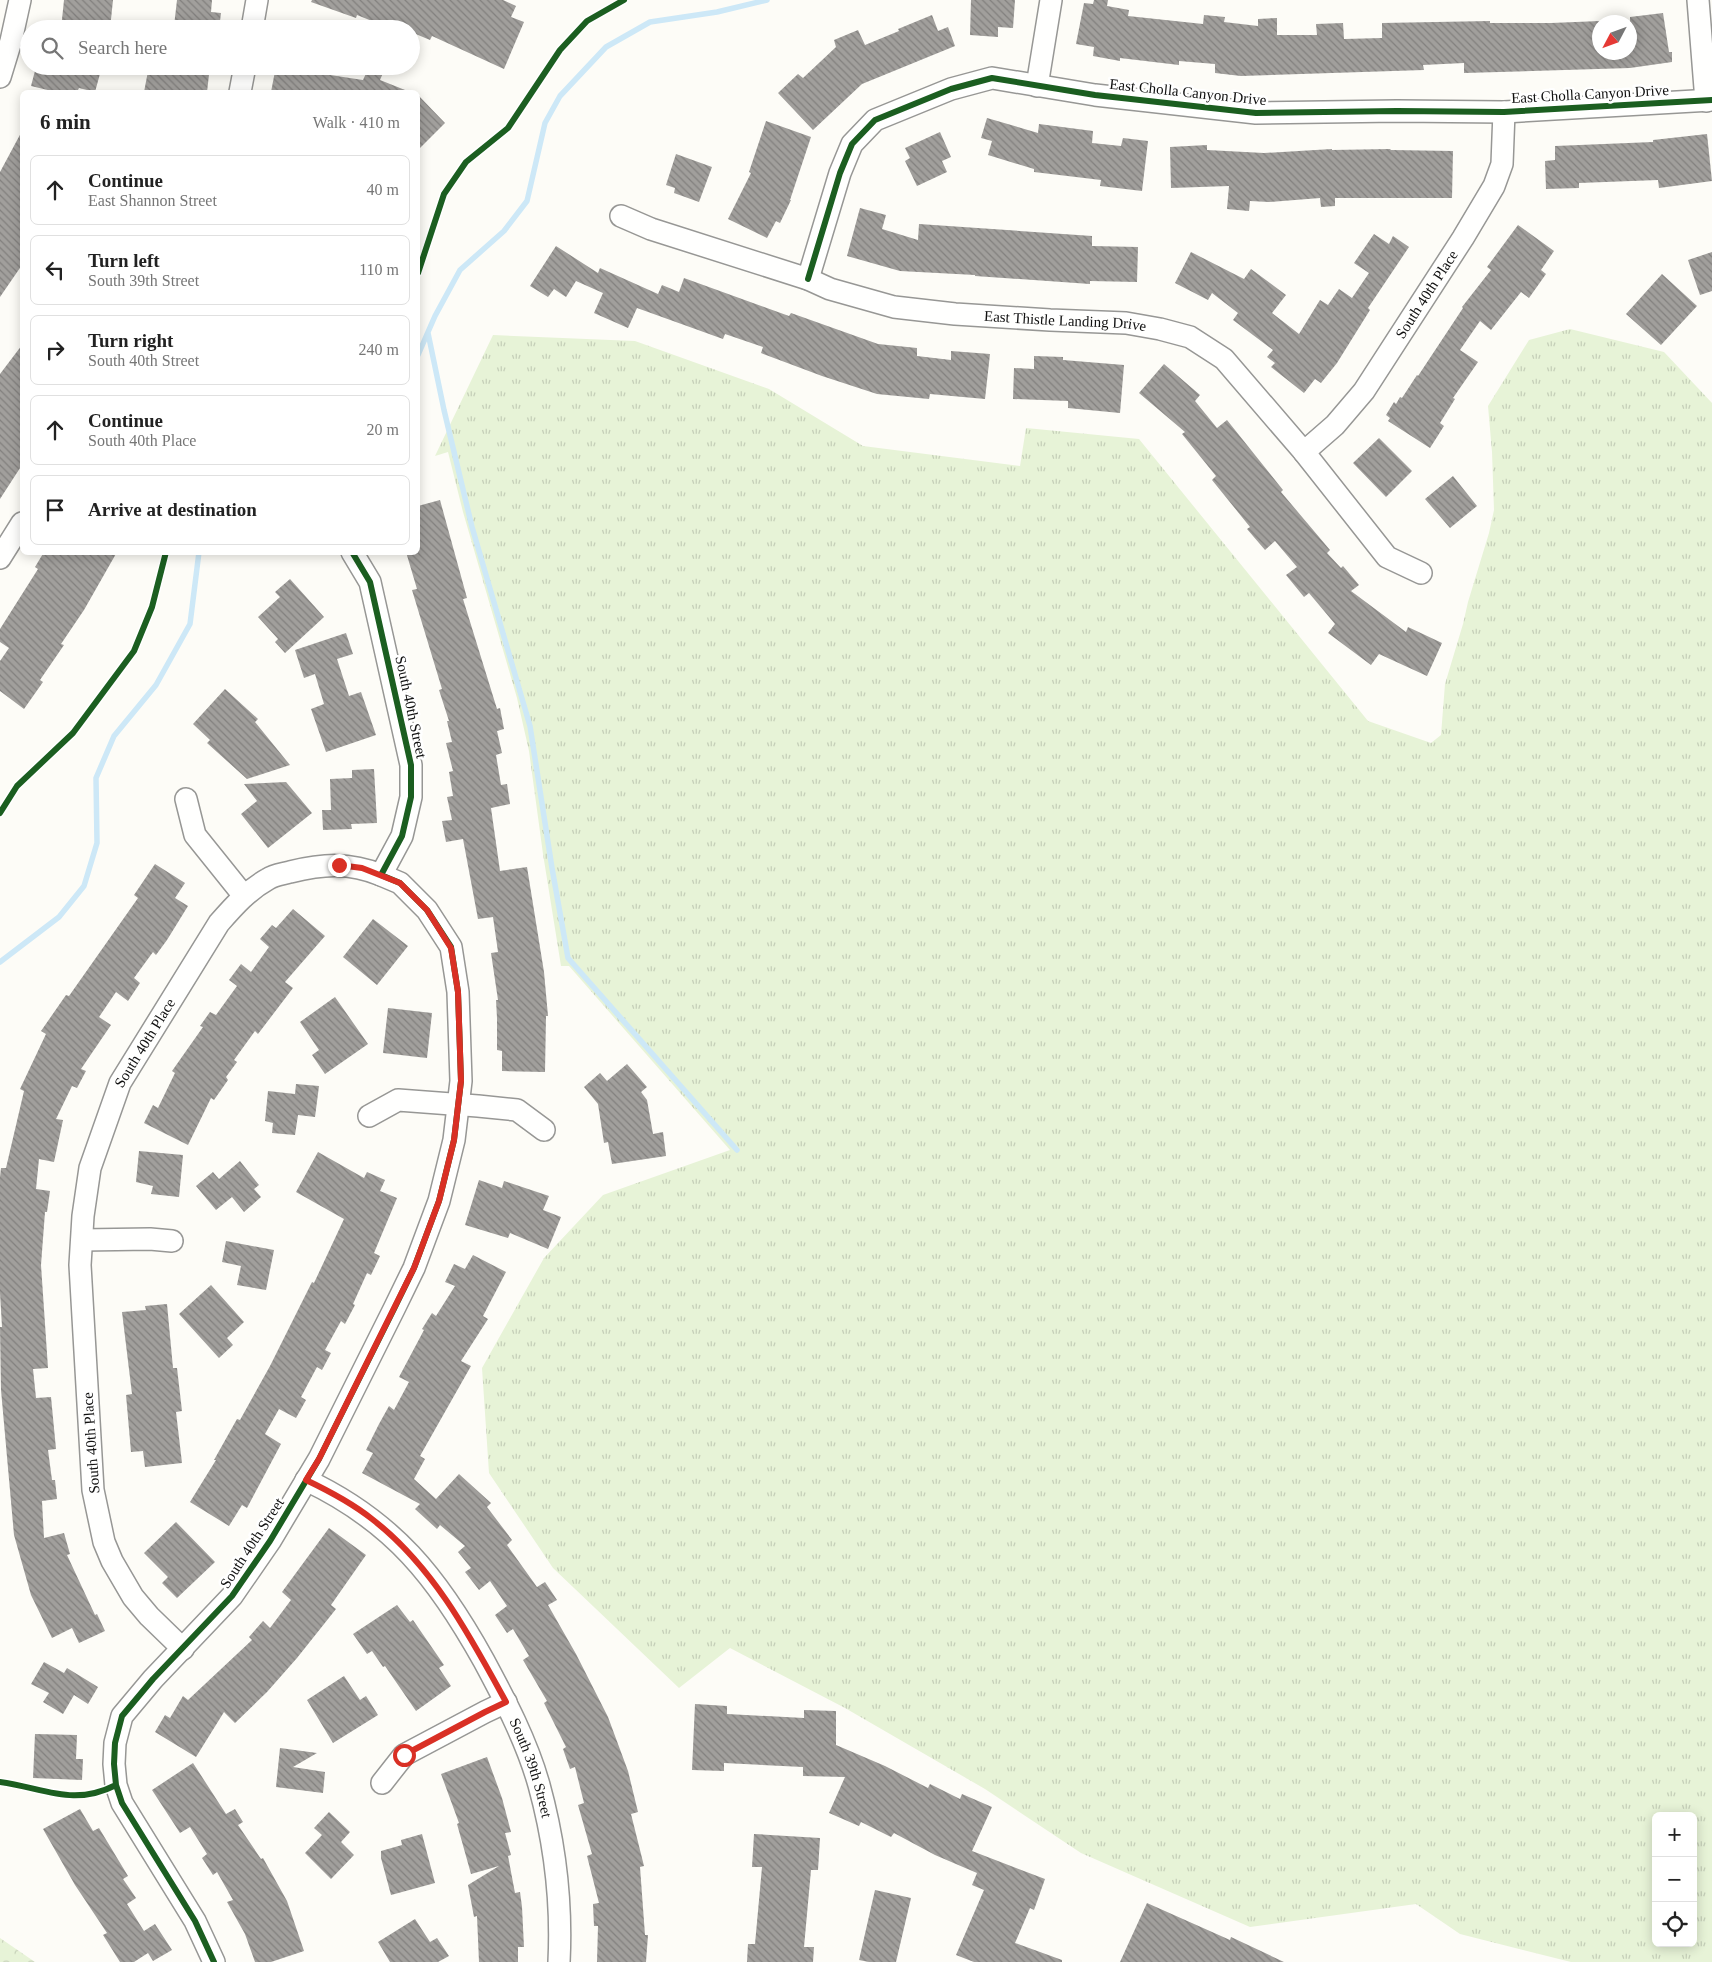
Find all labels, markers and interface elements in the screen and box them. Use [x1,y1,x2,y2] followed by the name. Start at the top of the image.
[1592,15,1637,60] north arrow
[20,20,420,75] search box
[38,34,66,62] icon: search
[78,37,167,58] text: Search here
[1109,76,1268,108] street label: East Cholla Canyon Drive
[1511,82,1670,106] street label: East Cholla Canyon Drive
[40,110,91,134] text: 6 min
[313,114,400,131] text: Walk · 410 m
[88,170,163,191] text: Continue
[41,176,69,204] icon: ahead
[367,181,399,198] text: 40 m
[88,192,217,209] text: East Shannon Street
[1392,247,1461,341] street label: South 40th Place
[88,250,160,271] text: Turn left
[41,256,69,284] icon: left
[359,261,399,278] text: 110 m
[88,272,199,289] text: South 39th Street
[984,308,1148,335] street label: East Thistle Landing Drive
[88,330,173,351] text: Turn right
[41,336,69,364] icon: right
[359,341,399,358] text: 240 m
[88,352,199,369] text: South 40th Street
[88,410,163,431] text: Continue
[41,416,69,444] icon: ahead
[367,421,399,438] text: 20 m
[88,432,196,449] text: South 40th Place
[41,496,69,524] icon: arrive
[88,499,257,520] text: Arrive at destination
[392,654,430,760] street label: South 40th Street
[328,854,351,877] route end
[111,995,179,1090] street label: South 40th Place
[79,1391,103,1494] street label: South 40th Place
[217,1494,288,1591] street label: South 40th Street
[506,1716,555,1820] street label: South 39th Street
[393,1744,416,1767] route start
[1652,1812,1697,1947] map controls
[1652,1812,1697,1857] button: +
[1652,1857,1697,1902] button: −
[1652,1902,1697,1947] button: locate

